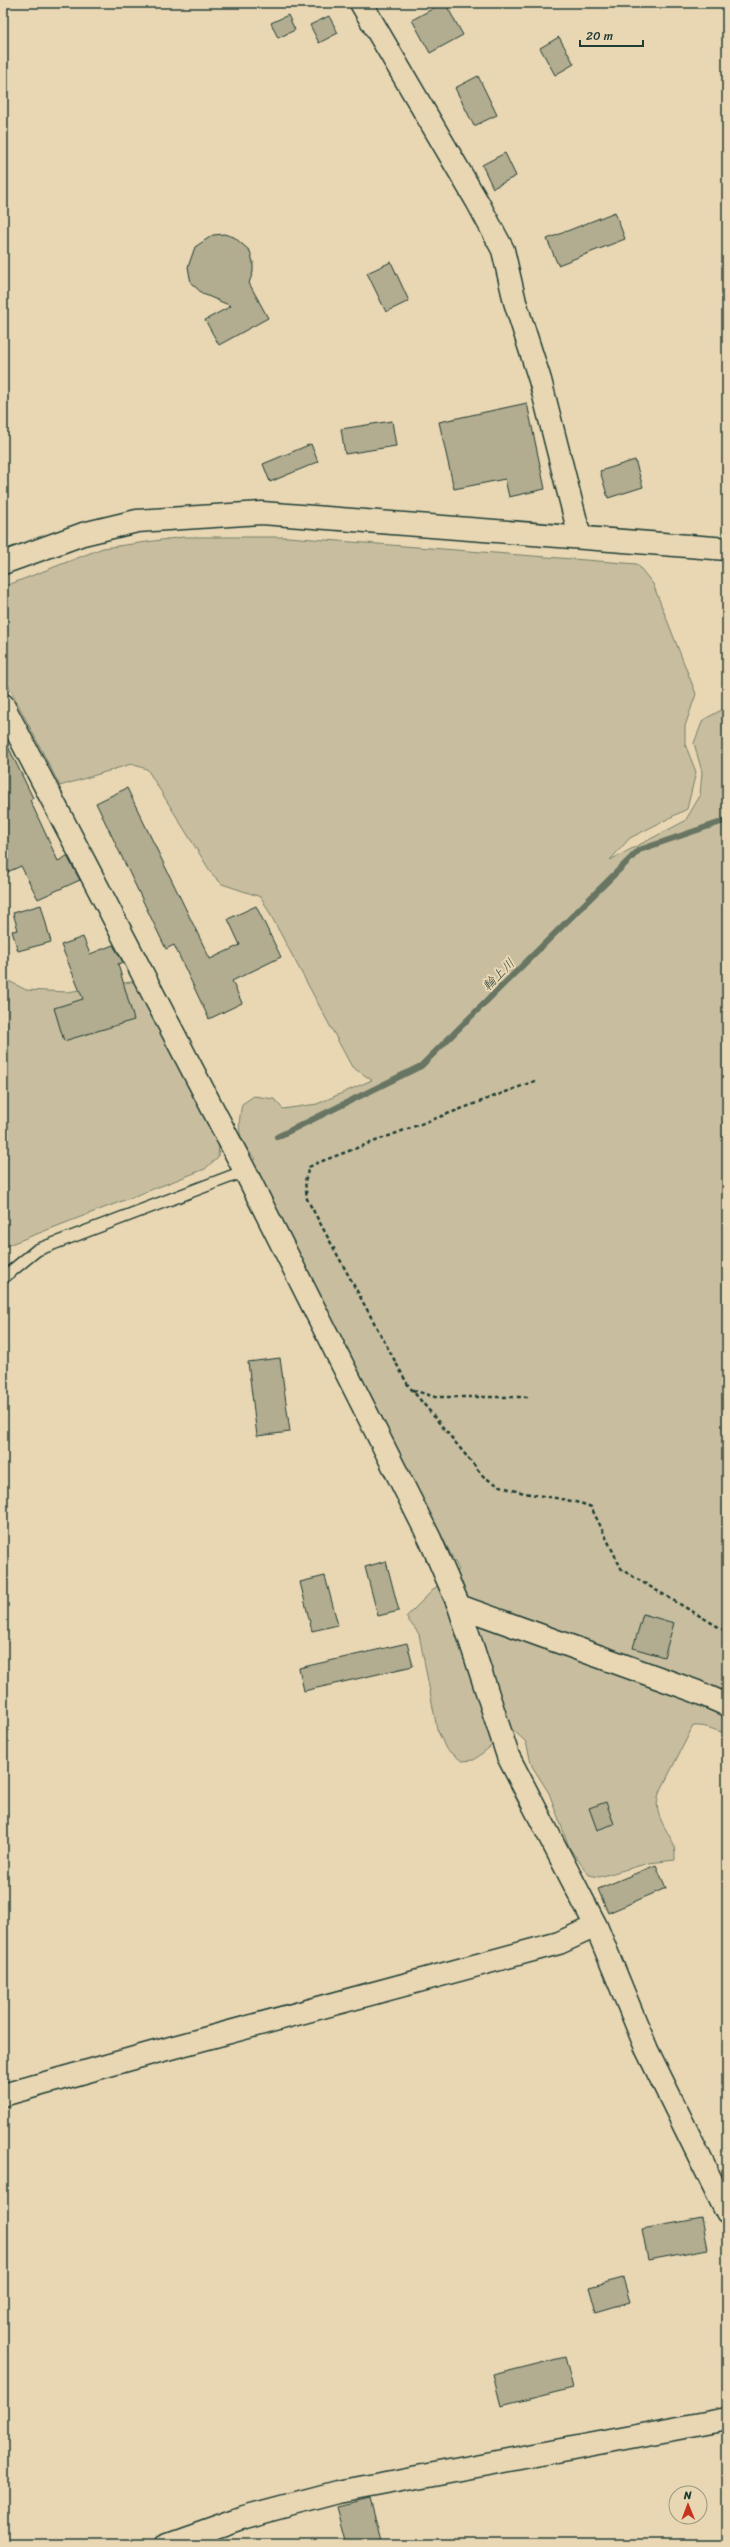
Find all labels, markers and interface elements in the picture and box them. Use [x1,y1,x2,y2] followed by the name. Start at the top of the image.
[580,22,643,48] scale bar
[586,25,613,47] text: 20 m
[476,952,520,996] water label: 輪上川
[668,2485,708,2525] north arrow
[683,2486,692,2505] text: N

